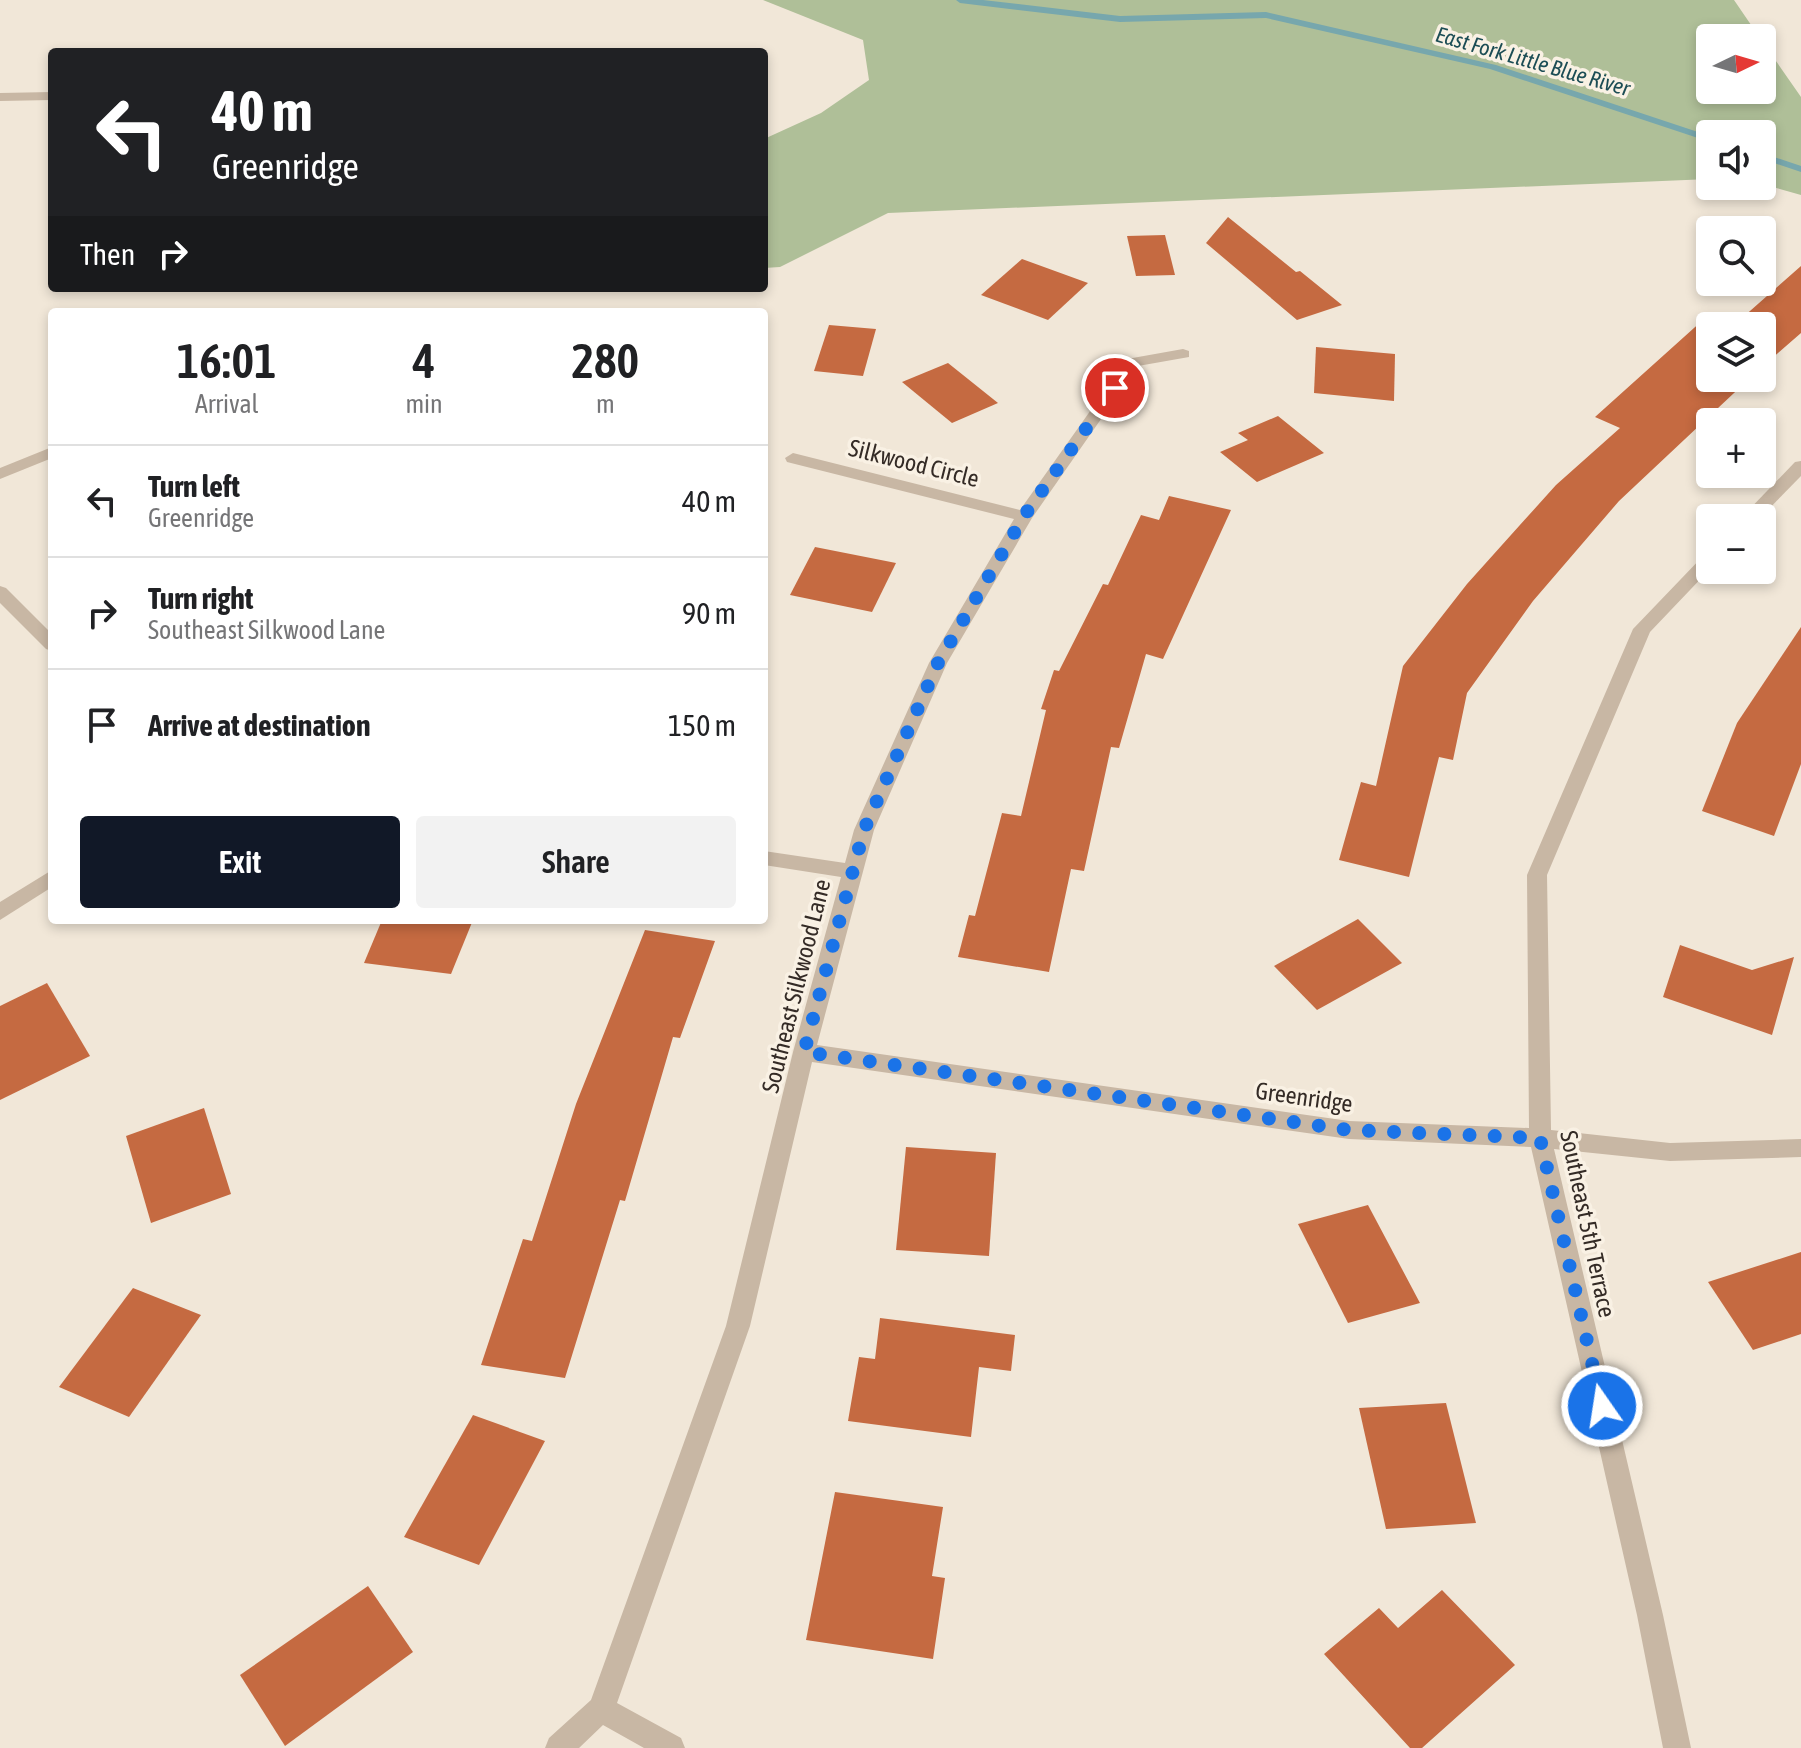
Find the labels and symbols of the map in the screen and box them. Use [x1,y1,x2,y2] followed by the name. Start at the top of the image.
[1433,21,1634,102] water label: East Fork Little Blue River
[1696,24,1776,104] north arrow
[1081,354,1149,422] pin
[846,434,982,492] street label: Silkwood Circle
[756,876,836,1096] street label: Southeast Silkwood Lane
[1254,1077,1354,1117] street label: Greenridge
[1555,1128,1621,1320] street label: Southeast 5th Terrace
[1560,1364,1644,1448] position arrow

